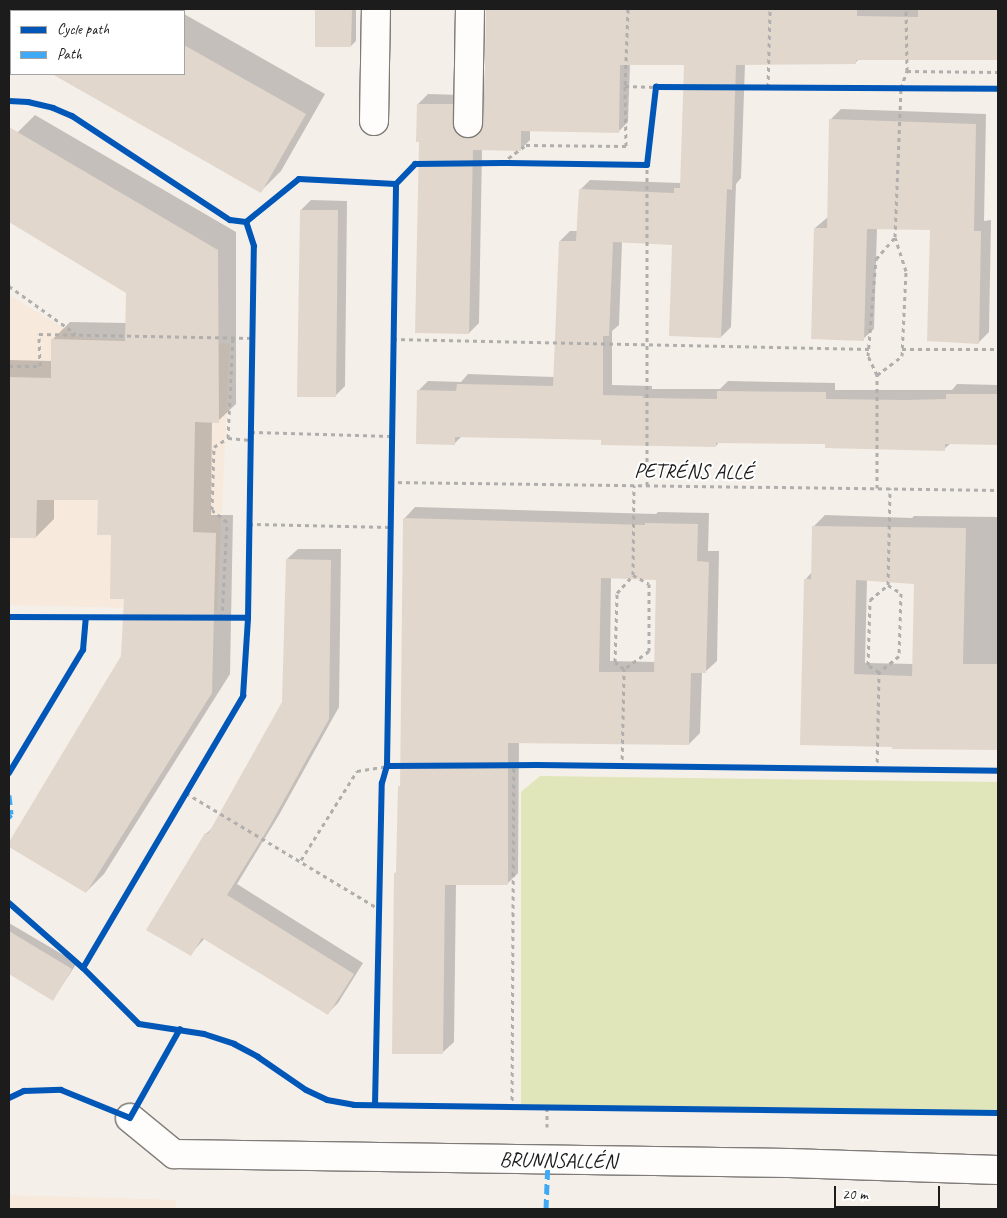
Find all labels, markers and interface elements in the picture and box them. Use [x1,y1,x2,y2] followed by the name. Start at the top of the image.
[10,10,185,75] legend
[57,20,109,39] text: Cycle path
[57,45,82,64] text: Path
[634,457,754,485] street label: PETRÉNS ALLÉ
[499,1146,617,1174] street label: BRUNNSALLÉN
[837,1176,943,1208] scale bar
[842,1185,868,1204] text: 20 m

